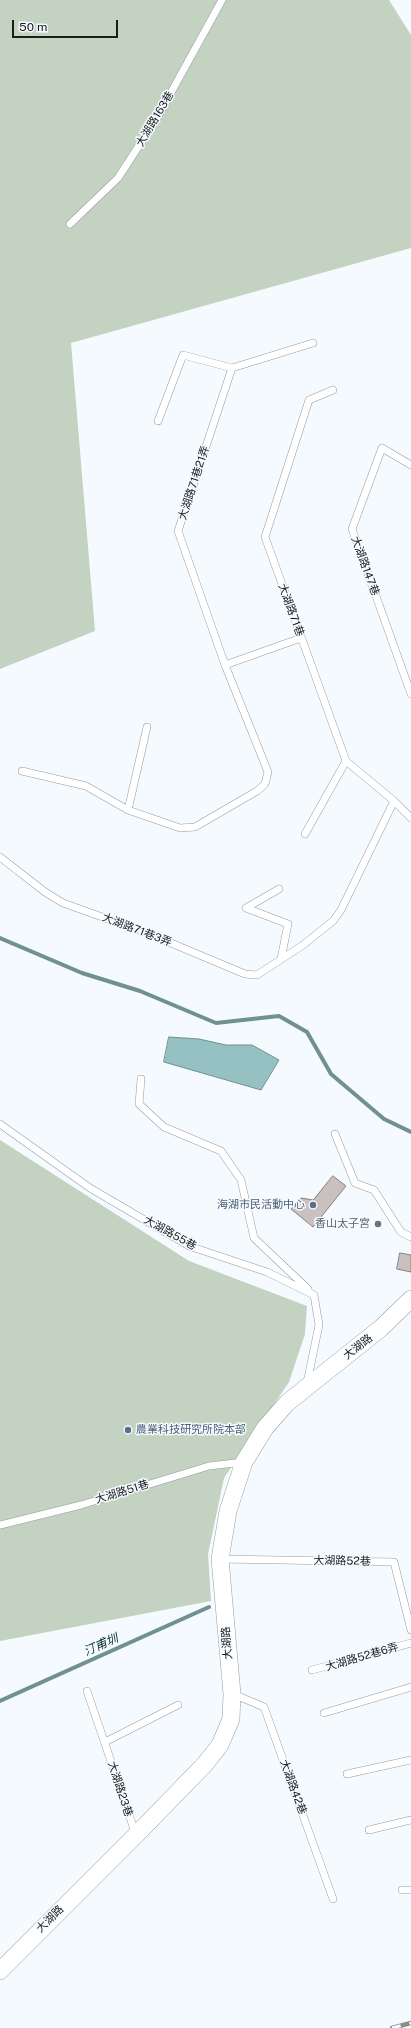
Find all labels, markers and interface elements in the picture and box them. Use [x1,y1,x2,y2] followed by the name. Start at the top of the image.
[14,12,120,38] scale bar
[19,20,47,34] text: 50 m
[133,89,177,149] street label: 大湖路163巷
[176,444,212,522] street label: 大湖路71巷21弄
[348,535,382,597] street label: 大湖路147巷
[275,582,307,638] street label: 大湖路71巷
[100,911,174,949] street label: 大湖路71巷3弄
[217,1198,305,1212] place label: 海湖市民活動中心
[308,1200,318,1210] marker: 海湖市民活動中心
[141,1213,199,1253] street label: 大湖路55巷
[315,1217,370,1231] place label: 香山太子宮
[373,1219,383,1229] marker: 香山太子宮
[341,1332,375,1362] street label: 大湖路
[136,1423,246,1437] place label: 農業科技研究所院本部
[123,1425,133,1435] marker: 農業科技研究所院本部
[94,1478,150,1506] street label: 大湖路51巷
[313,1554,371,1568] street label: 大湖路52巷
[219,1626,235,1660] street label: 大湖路
[82,1631,120,1659] water label: 汀甫圳
[324,1640,400,1674] street label: 大湖路52巷6弄
[277,1758,309,1816] street label: 大湖路42巷
[105,1760,135,1818] street label: 大湖路23巷
[34,1903,66,1935] street label: 大湖路

